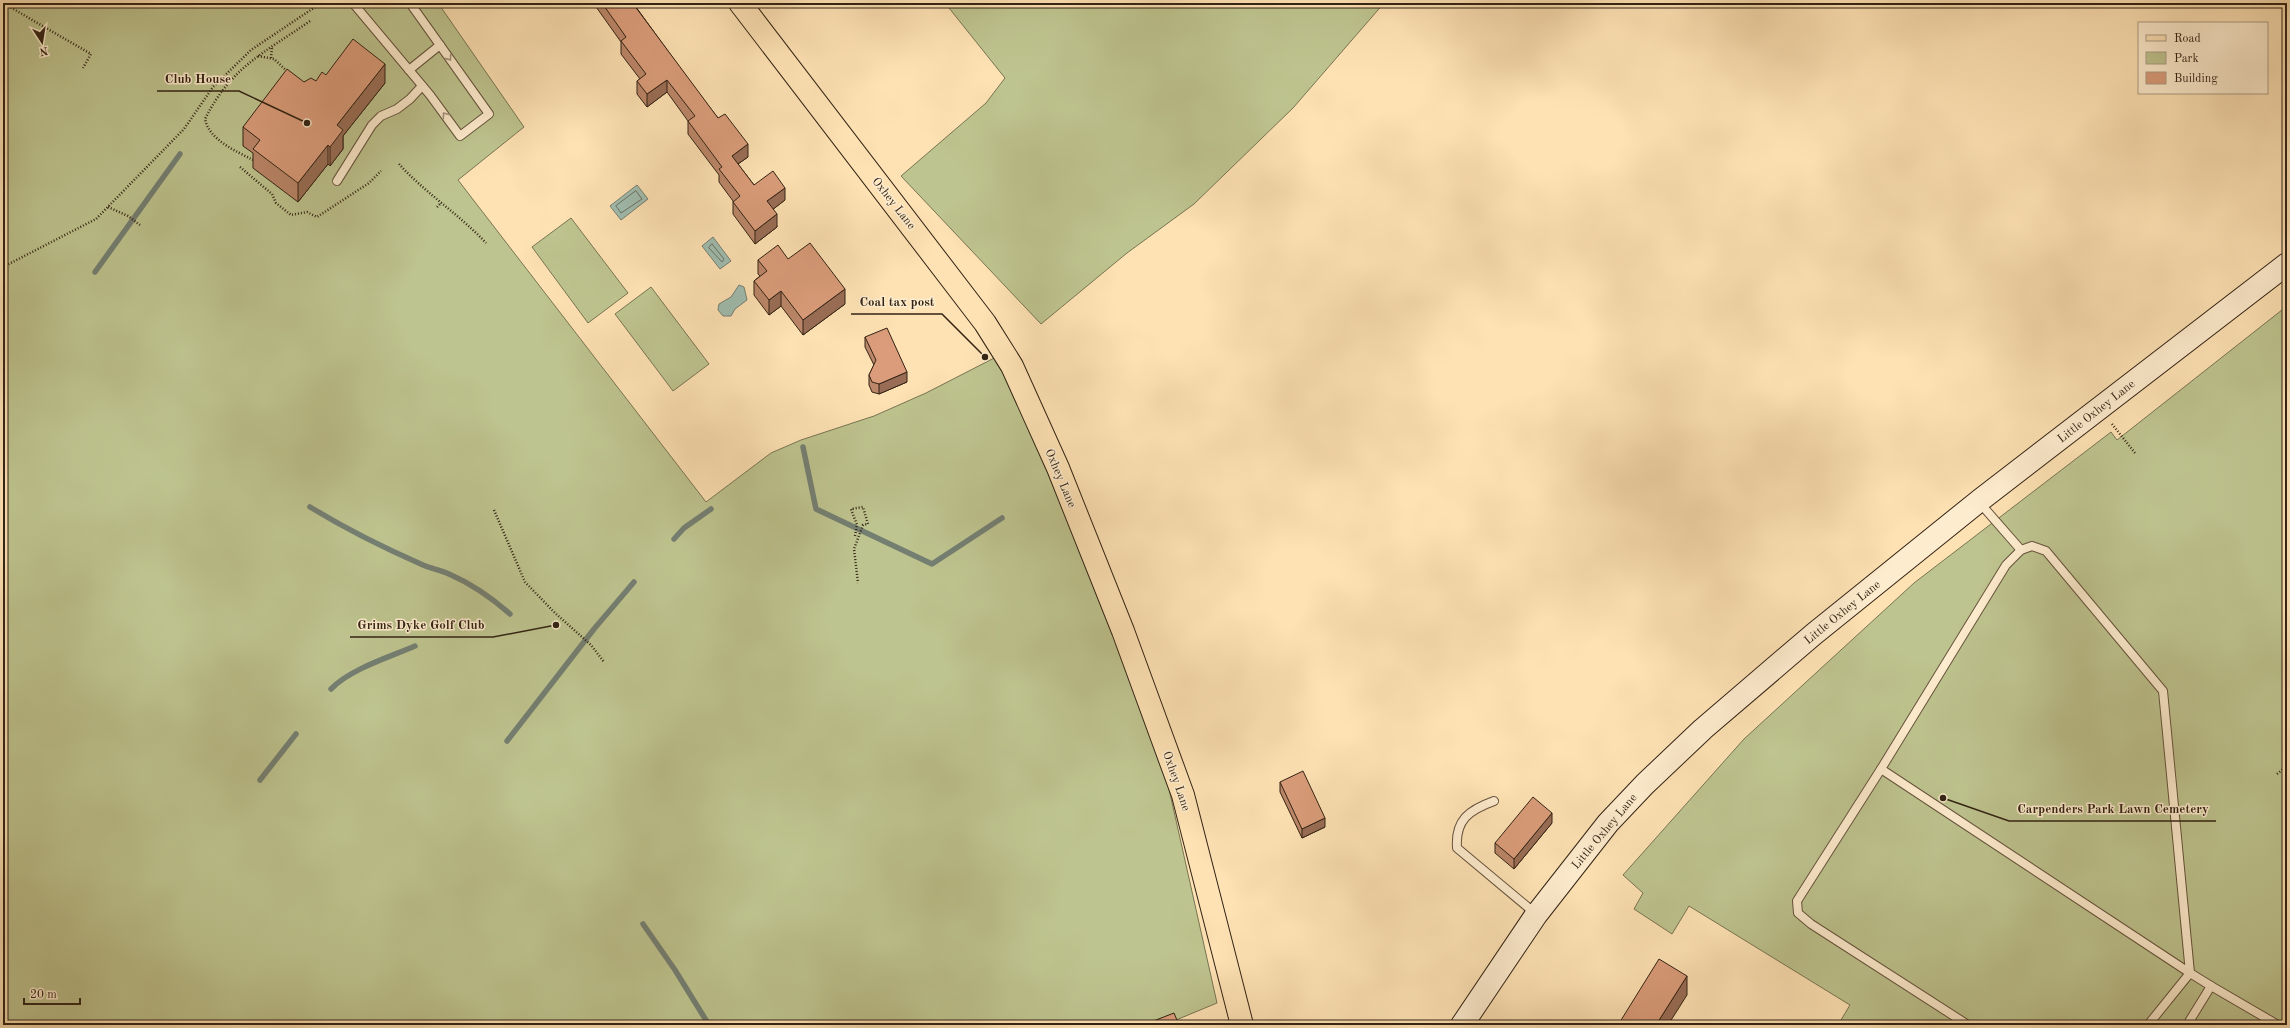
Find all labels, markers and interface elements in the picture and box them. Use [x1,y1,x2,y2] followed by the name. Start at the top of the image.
[22,22,62,62] north arrow
[2138,22,2268,94] legend
[2174,33,2201,45] text: Road
[38,44,49,57] text: N
[444,53,451,60] one-way arrow
[2174,53,2199,65] text: Park
[157,66,239,91] callout: Club House
[165,73,231,86] text: Club House
[2174,73,2218,85] text: Building
[442,112,450,119] one-way arrow
[869,175,917,232] street label: Oxhey Lane
[851,289,942,314] callout: Coal tax post
[859,296,935,309] text: Coal tax post
[2056,378,2138,446] street label: Little Oxhey Lane
[1042,447,1078,510] street label: Oxhey Lane
[1802,578,1883,647] street label: Little Oxhey Lane
[350,612,493,637] callout: Grims Dyke Golf Club
[357,619,485,632] text: Grims Dyke Golf Club
[1160,750,1192,813] street label: Oxhey Lane
[1570,791,1640,872] street label: Little Oxhey Lane
[2009,796,2216,821] callout: Carpenders Park Lawn Cemetery
[2017,803,2209,816] text: Carpenders Park Lawn Cemetery
[24,980,80,1006] scale bar
[30,989,57,1001] text: 20 m

